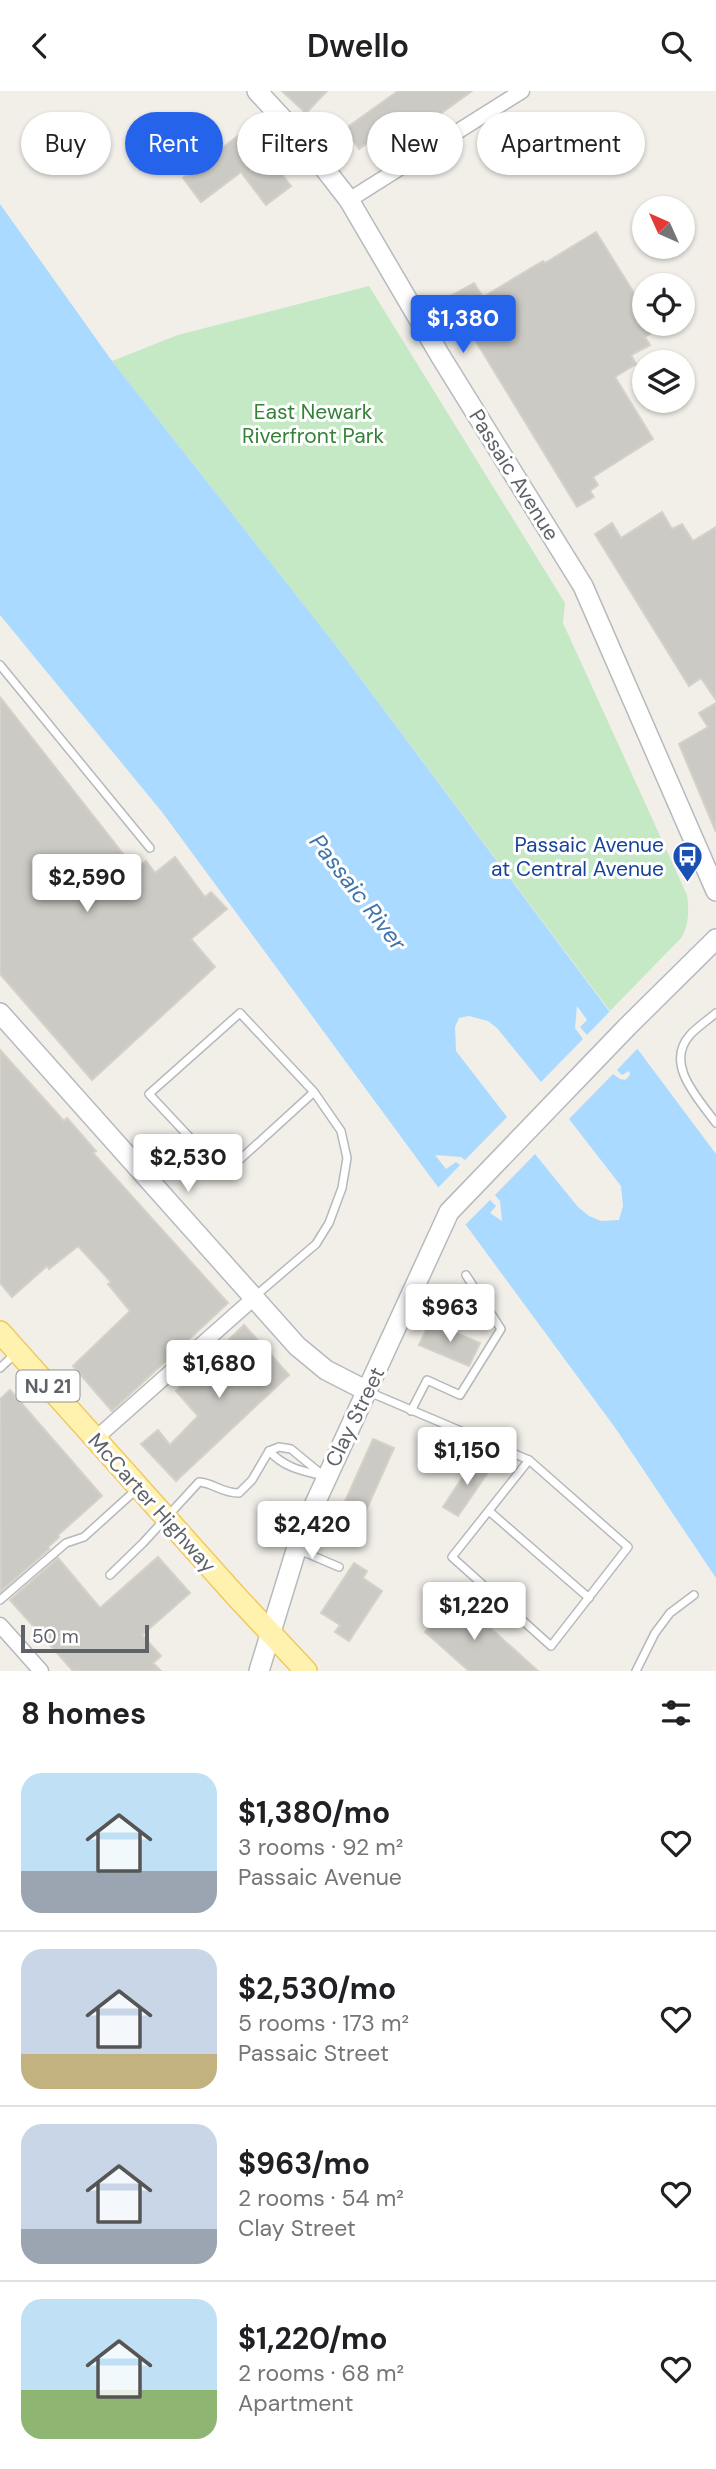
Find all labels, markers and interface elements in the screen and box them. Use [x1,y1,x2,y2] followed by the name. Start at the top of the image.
[307,25,409,67] text: Dwello
[21,27,59,65] icon: back
[657,27,695,65] icon: search
[21,112,111,175] chip: Buy
[125,112,223,175] chip: Rent
[237,112,353,175] chip: Filters
[367,112,463,175] chip: New
[477,112,645,175] chip: Apartment
[632,196,695,259] north arrow
[632,196,695,413] map controls
[632,273,695,336] button: locate
[406,295,520,355] pin: $1,380
[427,303,499,333] text: $1,380
[632,350,695,413] button: layers
[242,398,384,450] park label: East Newark Riverfront Park
[462,404,566,546] street label: Passaic Avenue
[303,828,414,958] water label: Passaic River
[491,831,664,883] place label: Passaic Avenue at Central Avenue
[670,840,704,884] bus stop icon: Passaic Avenue at Central Avenue
[30,855,144,914] pin: $2,590
[48,862,126,892] text: $2,590
[131,1135,245,1194] pin: $2,530
[149,1142,227,1172] text: $2,530
[409,1285,491,1344] pin: $963
[422,1292,478,1322] text: $963
[162,1341,276,1400] pin: $1,680
[182,1348,256,1378] text: $1,680
[319,1362,391,1472] street label: Clay Street
[16,1371,80,1401] road number: NJ 21
[82,1427,222,1579] street label: McCarter Highway
[410,1427,524,1487] pin: $1,150
[434,1435,500,1465] text: $1,150
[255,1501,369,1561] pin: $2,420
[273,1509,351,1539] text: $2,420
[417,1583,531,1642] pin: $1,220
[439,1590,509,1620] text: $1,220
[21,1622,149,1654] scale bar
[32,1624,79,1649] text: 50 m
[21,1694,146,1733] text: 8 homes
[657,1694,695,1732] icon: filters
[238,1793,390,1832] text: $1,380/mo
[77,1801,161,1885] icon: home
[657,1824,695,1862] icon: heart
[238,1832,403,1862] text: 3 rooms · 92 m²
[238,1862,402,1892] text: Passaic Avenue
[238,1969,396,2008] text: $2,530/mo
[77,1977,161,2061] icon: home
[657,2000,695,2038] icon: heart
[238,2008,409,2038] text: 5 rooms · 173 m²
[238,2038,389,2068] text: Passaic Street
[238,2144,370,2183] text: $963/mo
[77,2152,161,2236] icon: home
[657,2175,695,2213] icon: heart
[238,2183,404,2213] text: 2 rooms · 54 m²
[238,2213,356,2243] text: Clay Street
[238,2319,388,2358] text: $1,220/mo
[77,2327,161,2411] icon: home
[657,2350,695,2388] icon: heart
[238,2358,404,2388] text: 2 rooms · 68 m²
[238,2388,353,2418] text: Apartment

